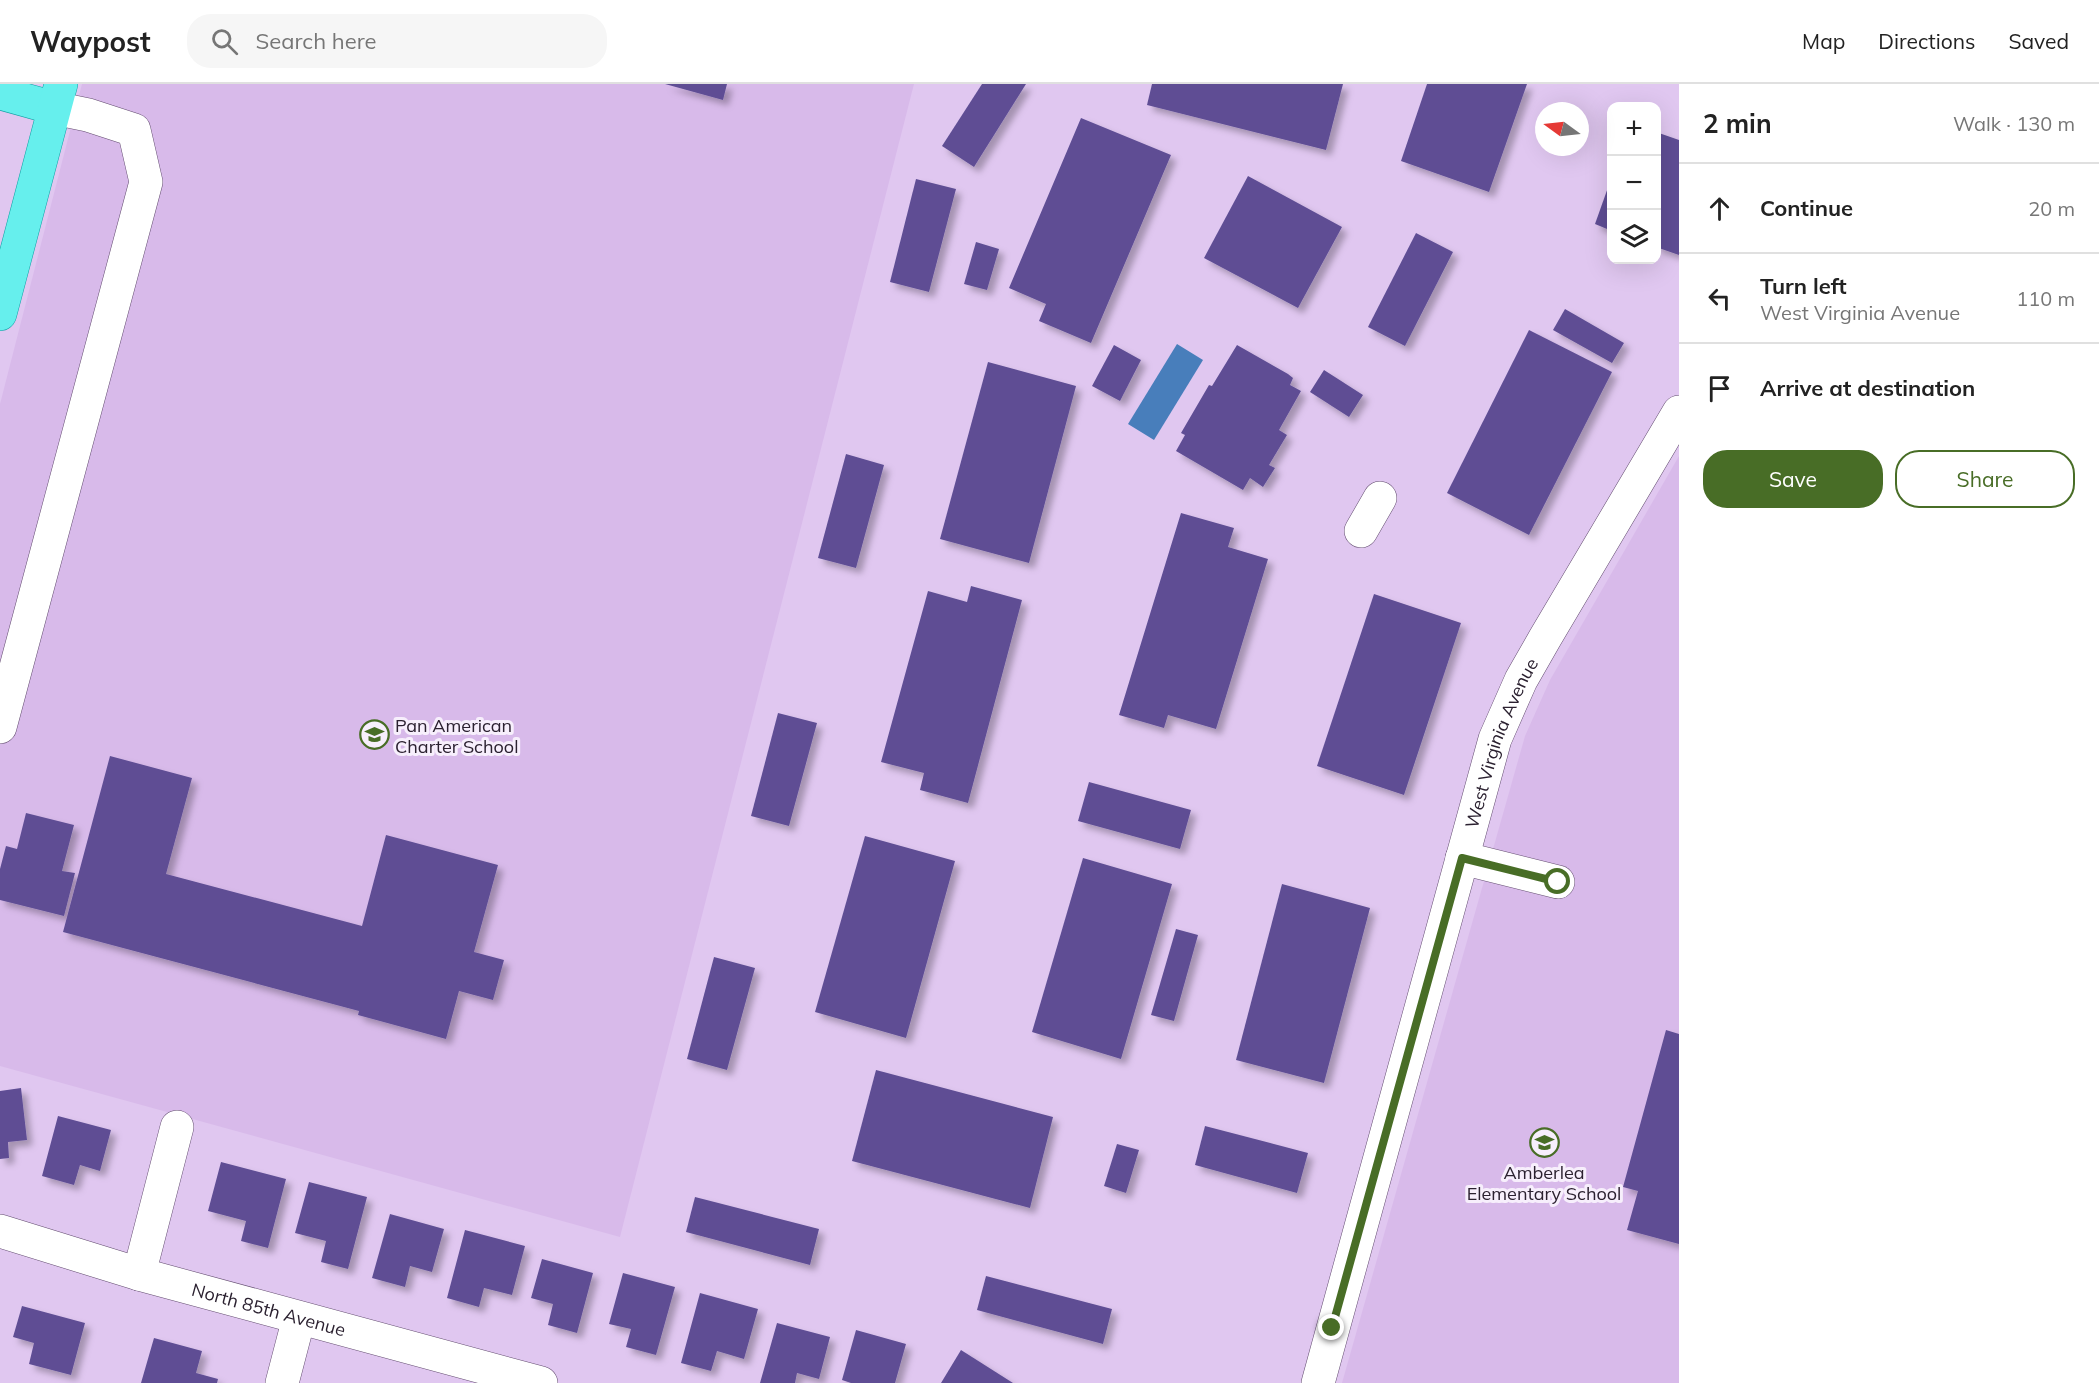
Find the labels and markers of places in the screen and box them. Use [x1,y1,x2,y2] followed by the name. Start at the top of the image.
[395,714,518,758] place label: Pan American Charter School
[358,719,390,751] school or university icon: Pan American Charter School
[1528,1127,1560,1159] school or university icon: Amberlea Elementary School
[1467,1161,1621,1205] place label: Amberlea Elementary School

